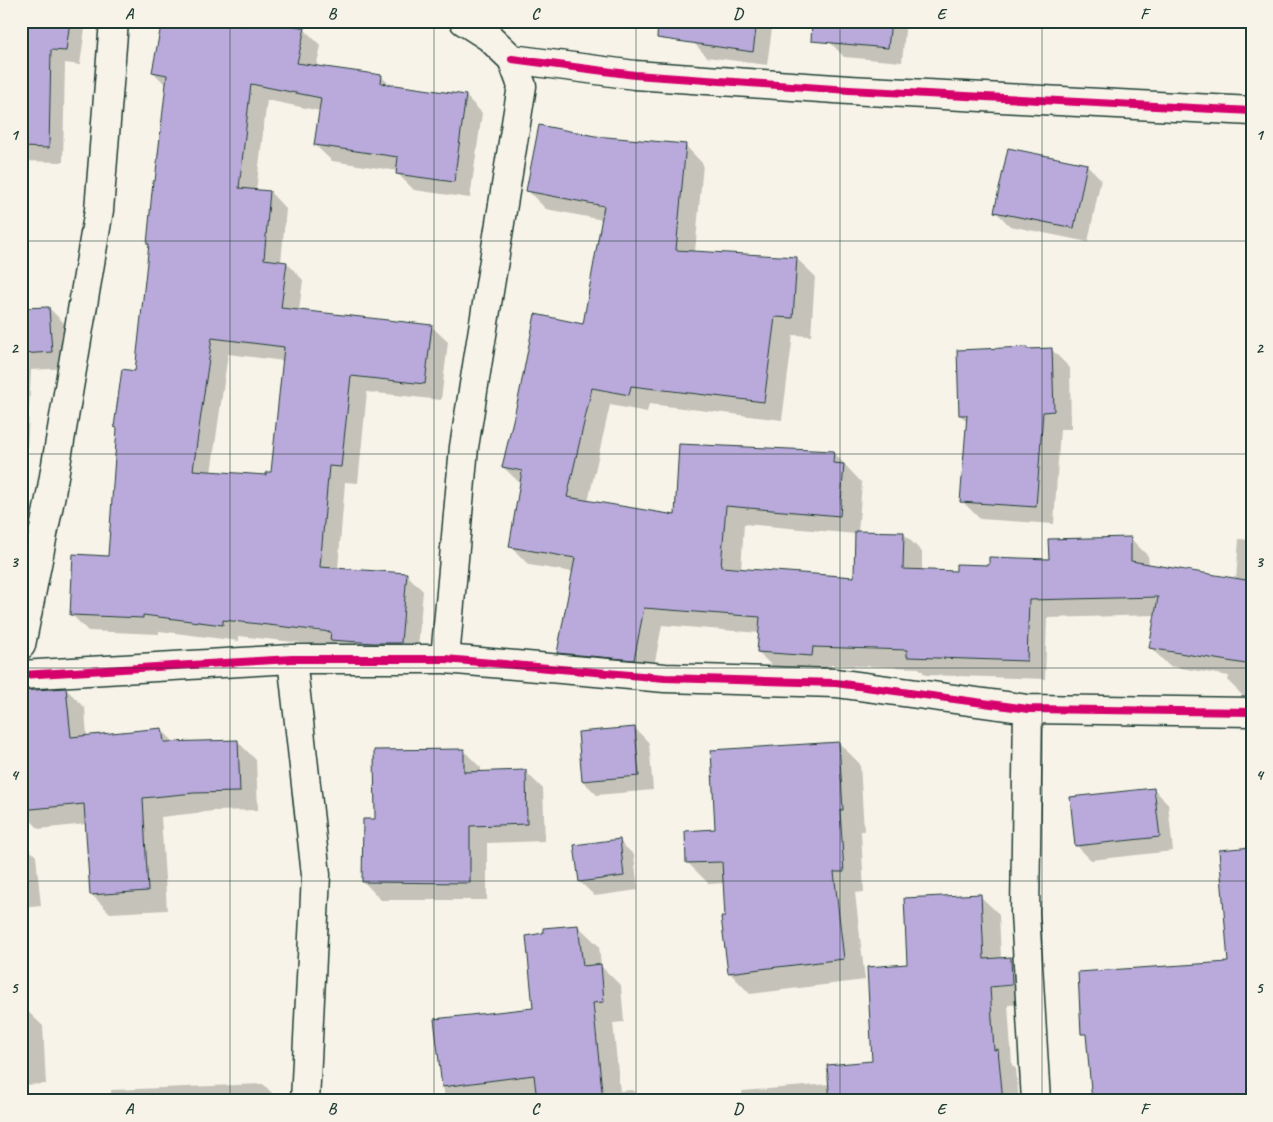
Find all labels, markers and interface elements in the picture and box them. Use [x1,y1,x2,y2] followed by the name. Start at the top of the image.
[125,4,135,24] text: A
[328,4,338,24] text: B
[531,4,541,24] text: C
[733,4,744,24] text: D
[937,4,948,24] text: E
[1140,4,1151,24] text: F
[10,125,19,145] text: 1
[1255,125,1264,145] text: 1
[10,338,19,358] text: 2
[1255,338,1264,358] text: 2
[10,552,19,572] text: 3
[1255,552,1264,572] text: 3
[10,765,19,785] text: 4
[1255,765,1264,785] text: 4
[11,978,20,998] text: 5
[1256,978,1265,998] text: 5
[125,1099,135,1119] text: A
[328,1099,338,1119] text: B
[531,1099,541,1119] text: C
[733,1099,744,1119] text: D
[937,1099,948,1119] text: E
[1140,1099,1151,1119] text: F

